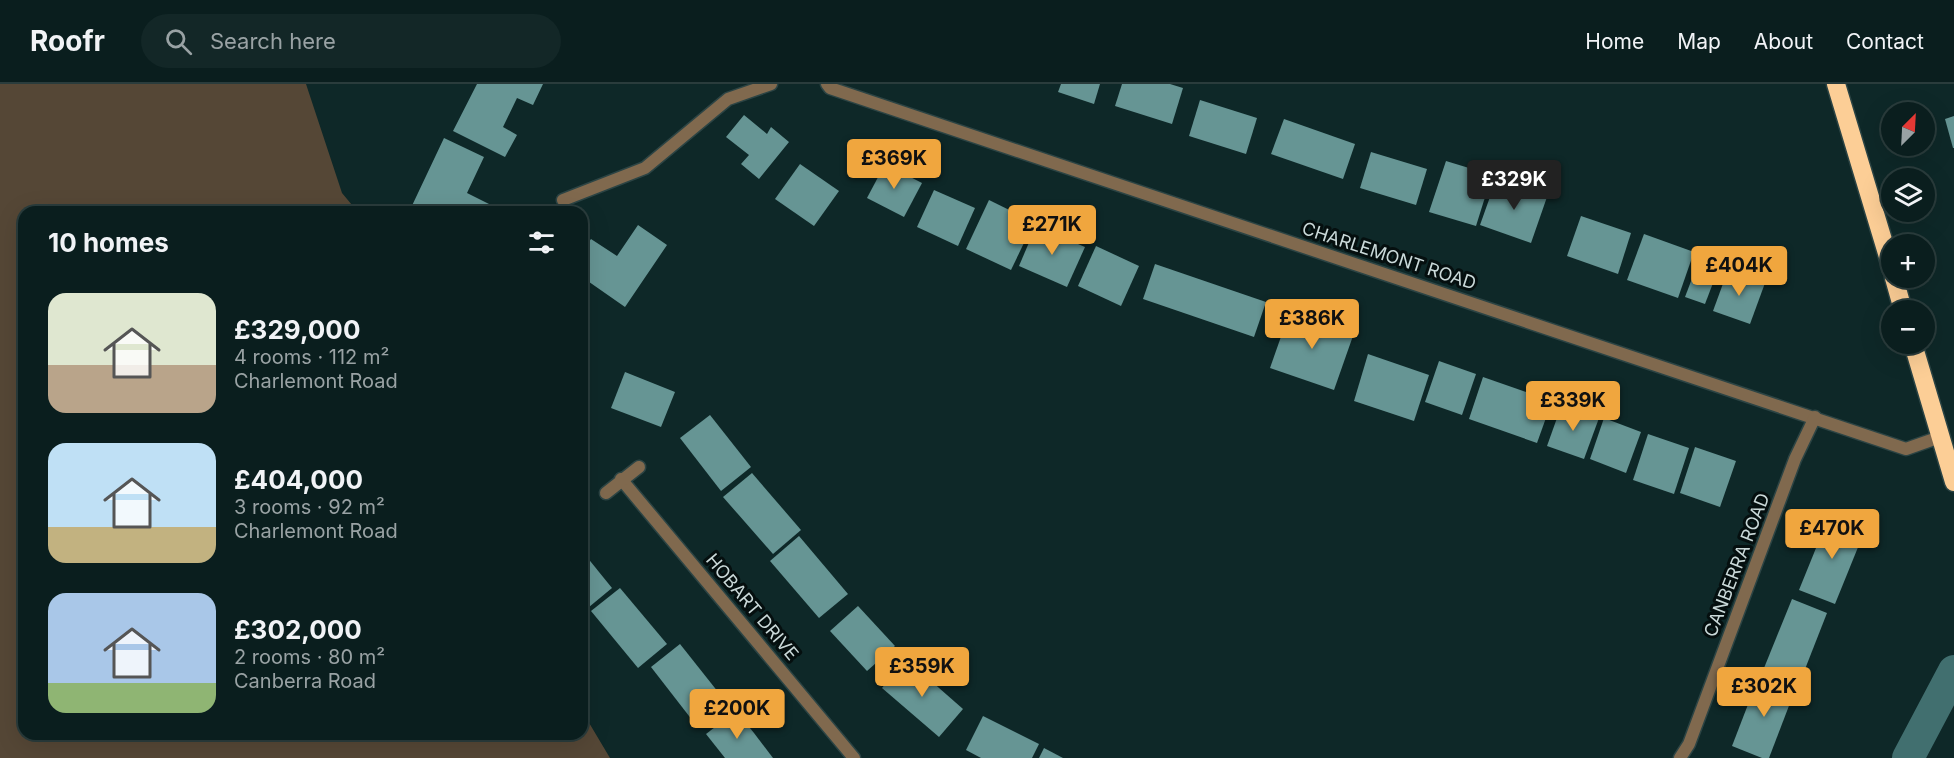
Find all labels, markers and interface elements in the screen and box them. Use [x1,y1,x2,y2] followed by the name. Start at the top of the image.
[141,14,561,68] search box
[30,24,105,58] text: Roofr
[162,25,195,58] icon: search
[210,28,336,54] text: Search here
[1585,29,1644,54] text: Home
[1677,29,1721,54] text: Map
[1754,29,1813,54] text: About
[1846,29,1924,54] text: Contact
[1881,102,1935,156] north arrow
[1881,102,1935,354] map controls
[852,139,936,190] pin: £369K
[861,146,927,170] text: £369K
[1472,160,1556,211] pin: £329K
[1481,167,1547,191] text: £329K
[1881,168,1935,222] button: layers
[1010,205,1094,256] pin: £271K
[1022,212,1082,236] text: £271K
[1299,217,1479,294] street label: CHARLEMONT ROAD
[525,226,558,259] icon: filters
[48,227,169,258] text: 10 homes
[1881,234,1935,288] button: +
[1697,246,1781,297] pin: £404K
[1705,253,1773,277] text: £404K
[1270,299,1354,350] pin: £386K
[1881,300,1935,354] button: −
[1279,306,1345,330] text: £386K
[234,314,360,345] text: £329,000
[96,317,168,389] icon: home
[234,345,389,369] text: 4 rooms · 112 m²
[234,369,398,393] text: Charlemont Road
[1531,381,1615,432] pin: £339K
[1540,388,1606,412] text: £339K
[234,464,363,495] text: £404,000
[96,467,168,539] icon: home
[1699,490,1774,640] street label: CANBERRA ROAD
[234,495,385,519] text: 3 rooms · 92 m²
[1790,509,1874,560] pin: £470K
[1799,516,1865,540] text: £470K
[234,519,398,543] text: Charlemont Road
[702,549,803,664] street label: HOBART DRIVE
[234,614,362,645] text: £302,000
[96,617,168,689] icon: home
[234,645,385,669] text: 2 rooms · 80 m²
[880,647,964,698] pin: £359K
[889,654,955,678] text: £359K
[1722,667,1806,718] pin: £302K
[234,669,376,693] text: Canberra Road
[1731,674,1797,698] text: £302K
[695,689,779,740] pin: £200K
[704,696,770,720] text: £200K

